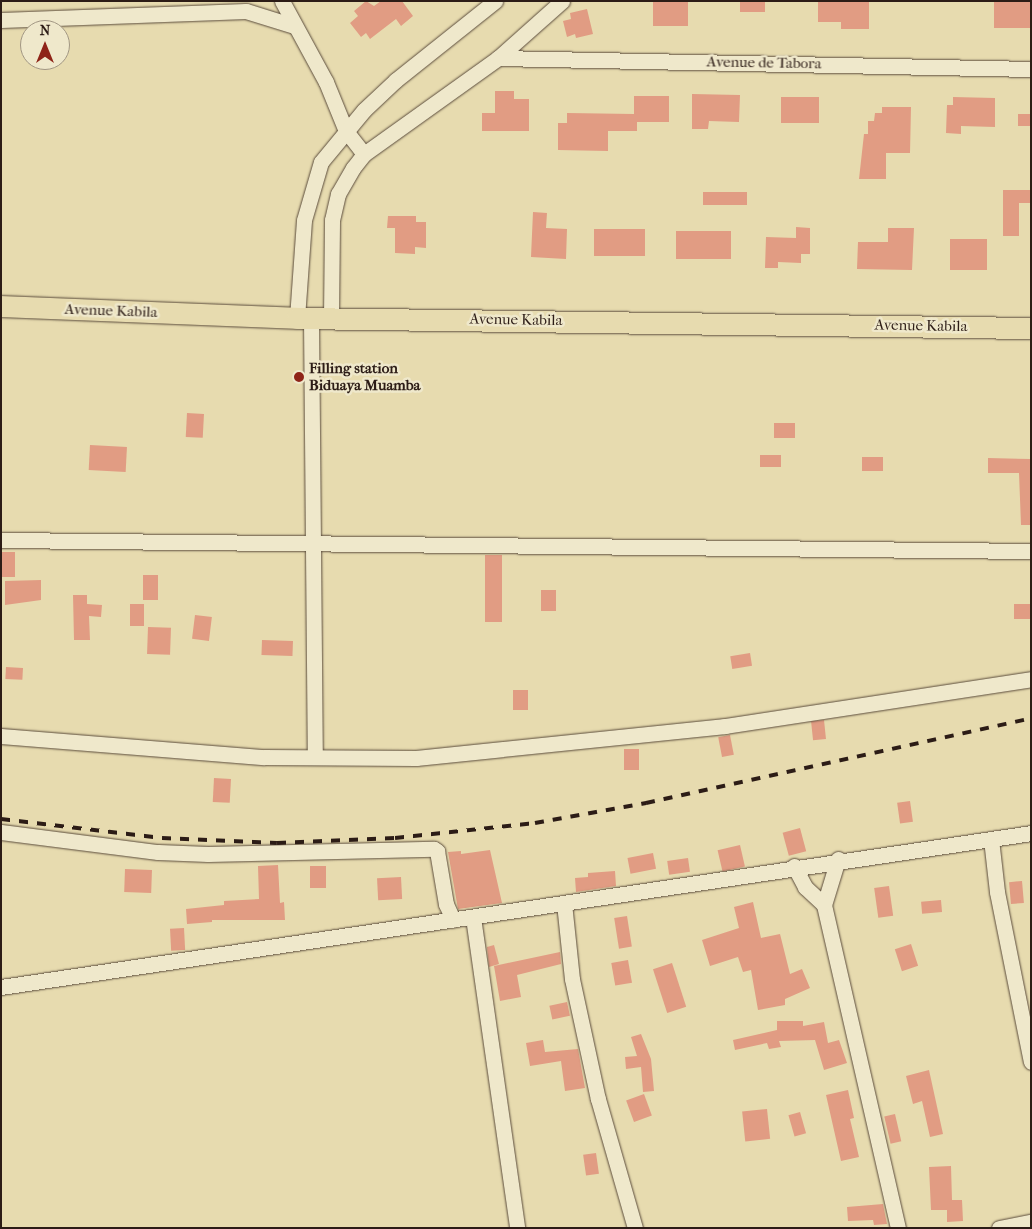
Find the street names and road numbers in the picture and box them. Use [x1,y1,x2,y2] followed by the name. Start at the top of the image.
[706,53,822,73] street label: Avenue de Tabora
[64,300,158,322] street label: Avenue Kabila
[469,310,563,330] street label: Avenue Kabila
[874,316,968,336] street label: Avenue Kabila

